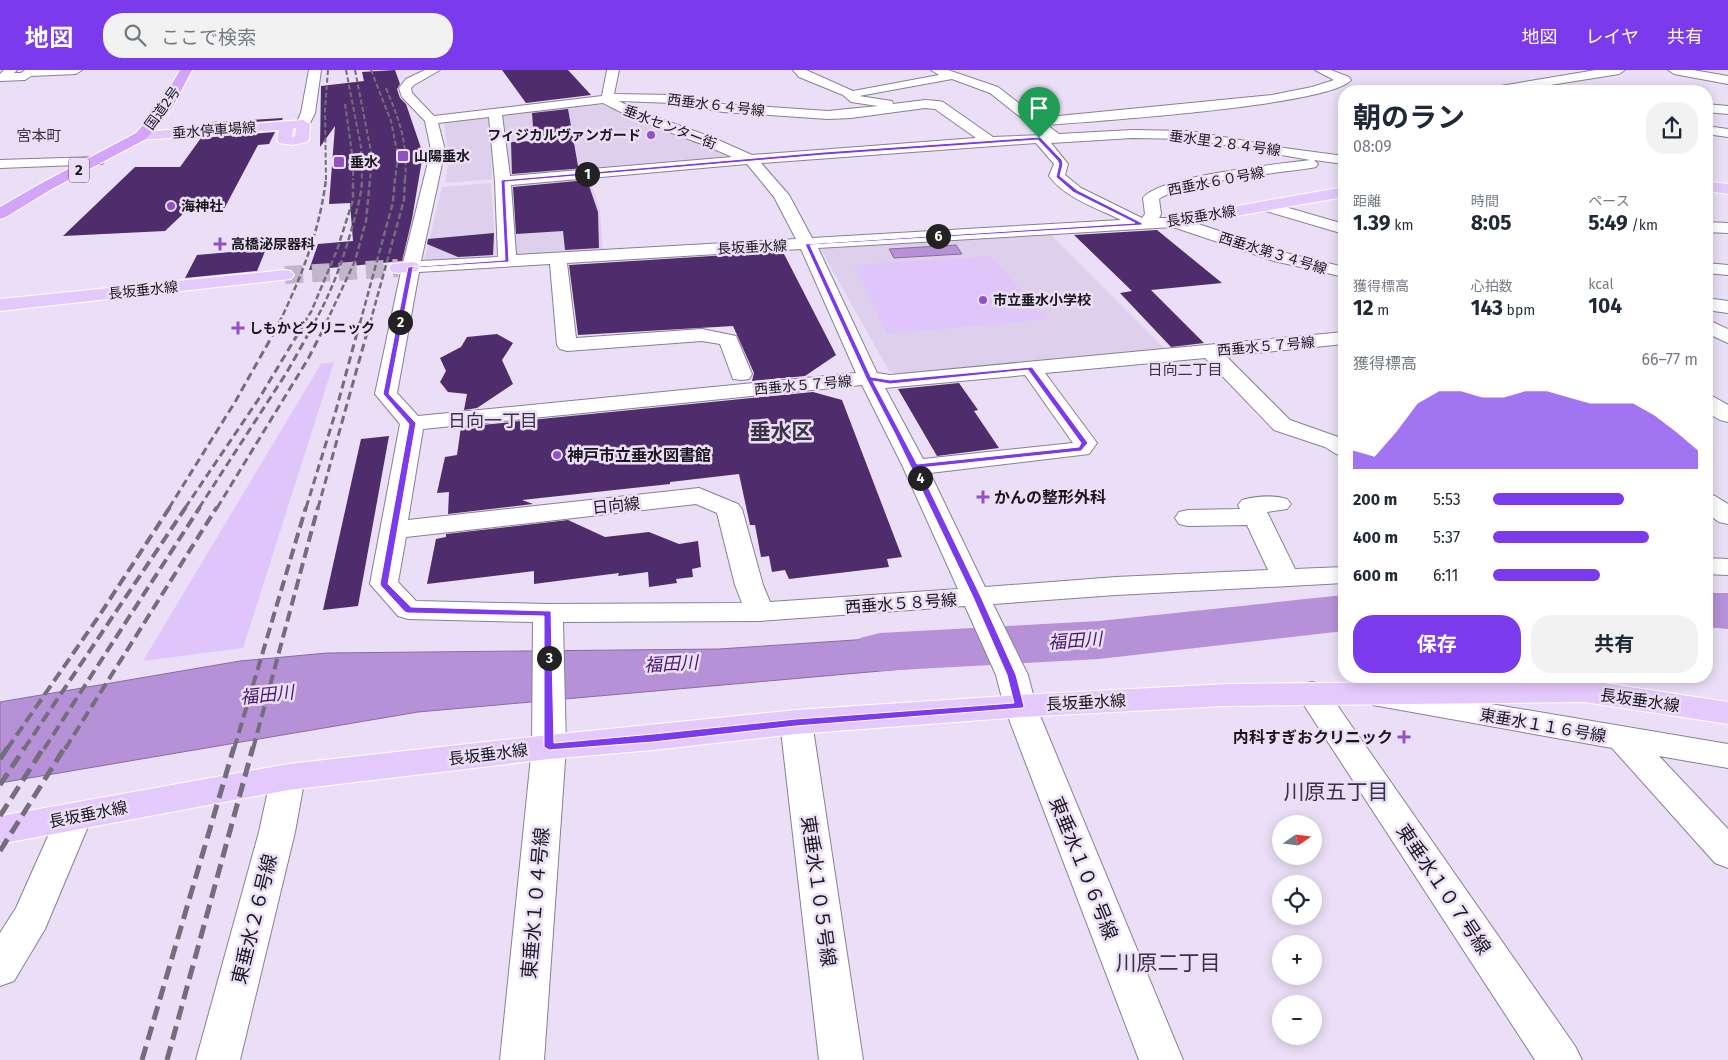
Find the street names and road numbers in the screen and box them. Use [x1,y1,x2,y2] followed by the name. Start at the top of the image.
[141,84,184,133] street label: 国道2号
[666,91,766,120] street label: 西垂水６４号線
[621,102,719,153] street label: 垂水センター街
[172,119,257,142] street label: 垂水停車場線
[1168,127,1282,160] street label: 垂水里２８４号線
[69,158,89,182] road number: 2
[1166,164,1266,199] street label: 西垂水６０号線
[1165,203,1237,230] street label: 長坂垂水線
[1217,229,1329,278] street label: 西垂水第３４号線
[717,237,787,258] street label: 長坂垂水線
[107,278,179,303] street label: 長坂垂水線
[1216,334,1316,359] street label: 西垂水５７号線
[753,373,853,398] street label: 西垂水５７号線
[591,494,641,517] street label: 日向線
[845,590,958,617] street label: 西垂水５８号線
[1599,686,1681,715] street label: 長坂垂水線
[1046,691,1126,714] street label: 長坂垂水線
[1478,705,1608,746] street label: 東垂水１１６号線
[447,740,529,769] street label: 長坂垂水線
[1044,793,1123,943] street label: 東垂水１０６号線
[47,798,129,831] street label: 長坂垂水線
[797,814,840,968] street label: 東垂水１０５号線
[1392,820,1496,959] street label: 東垂水１０７号線
[517,826,554,980] street label: 東垂水１０４号線
[227,852,282,986] street label: 東垂水２６号線

